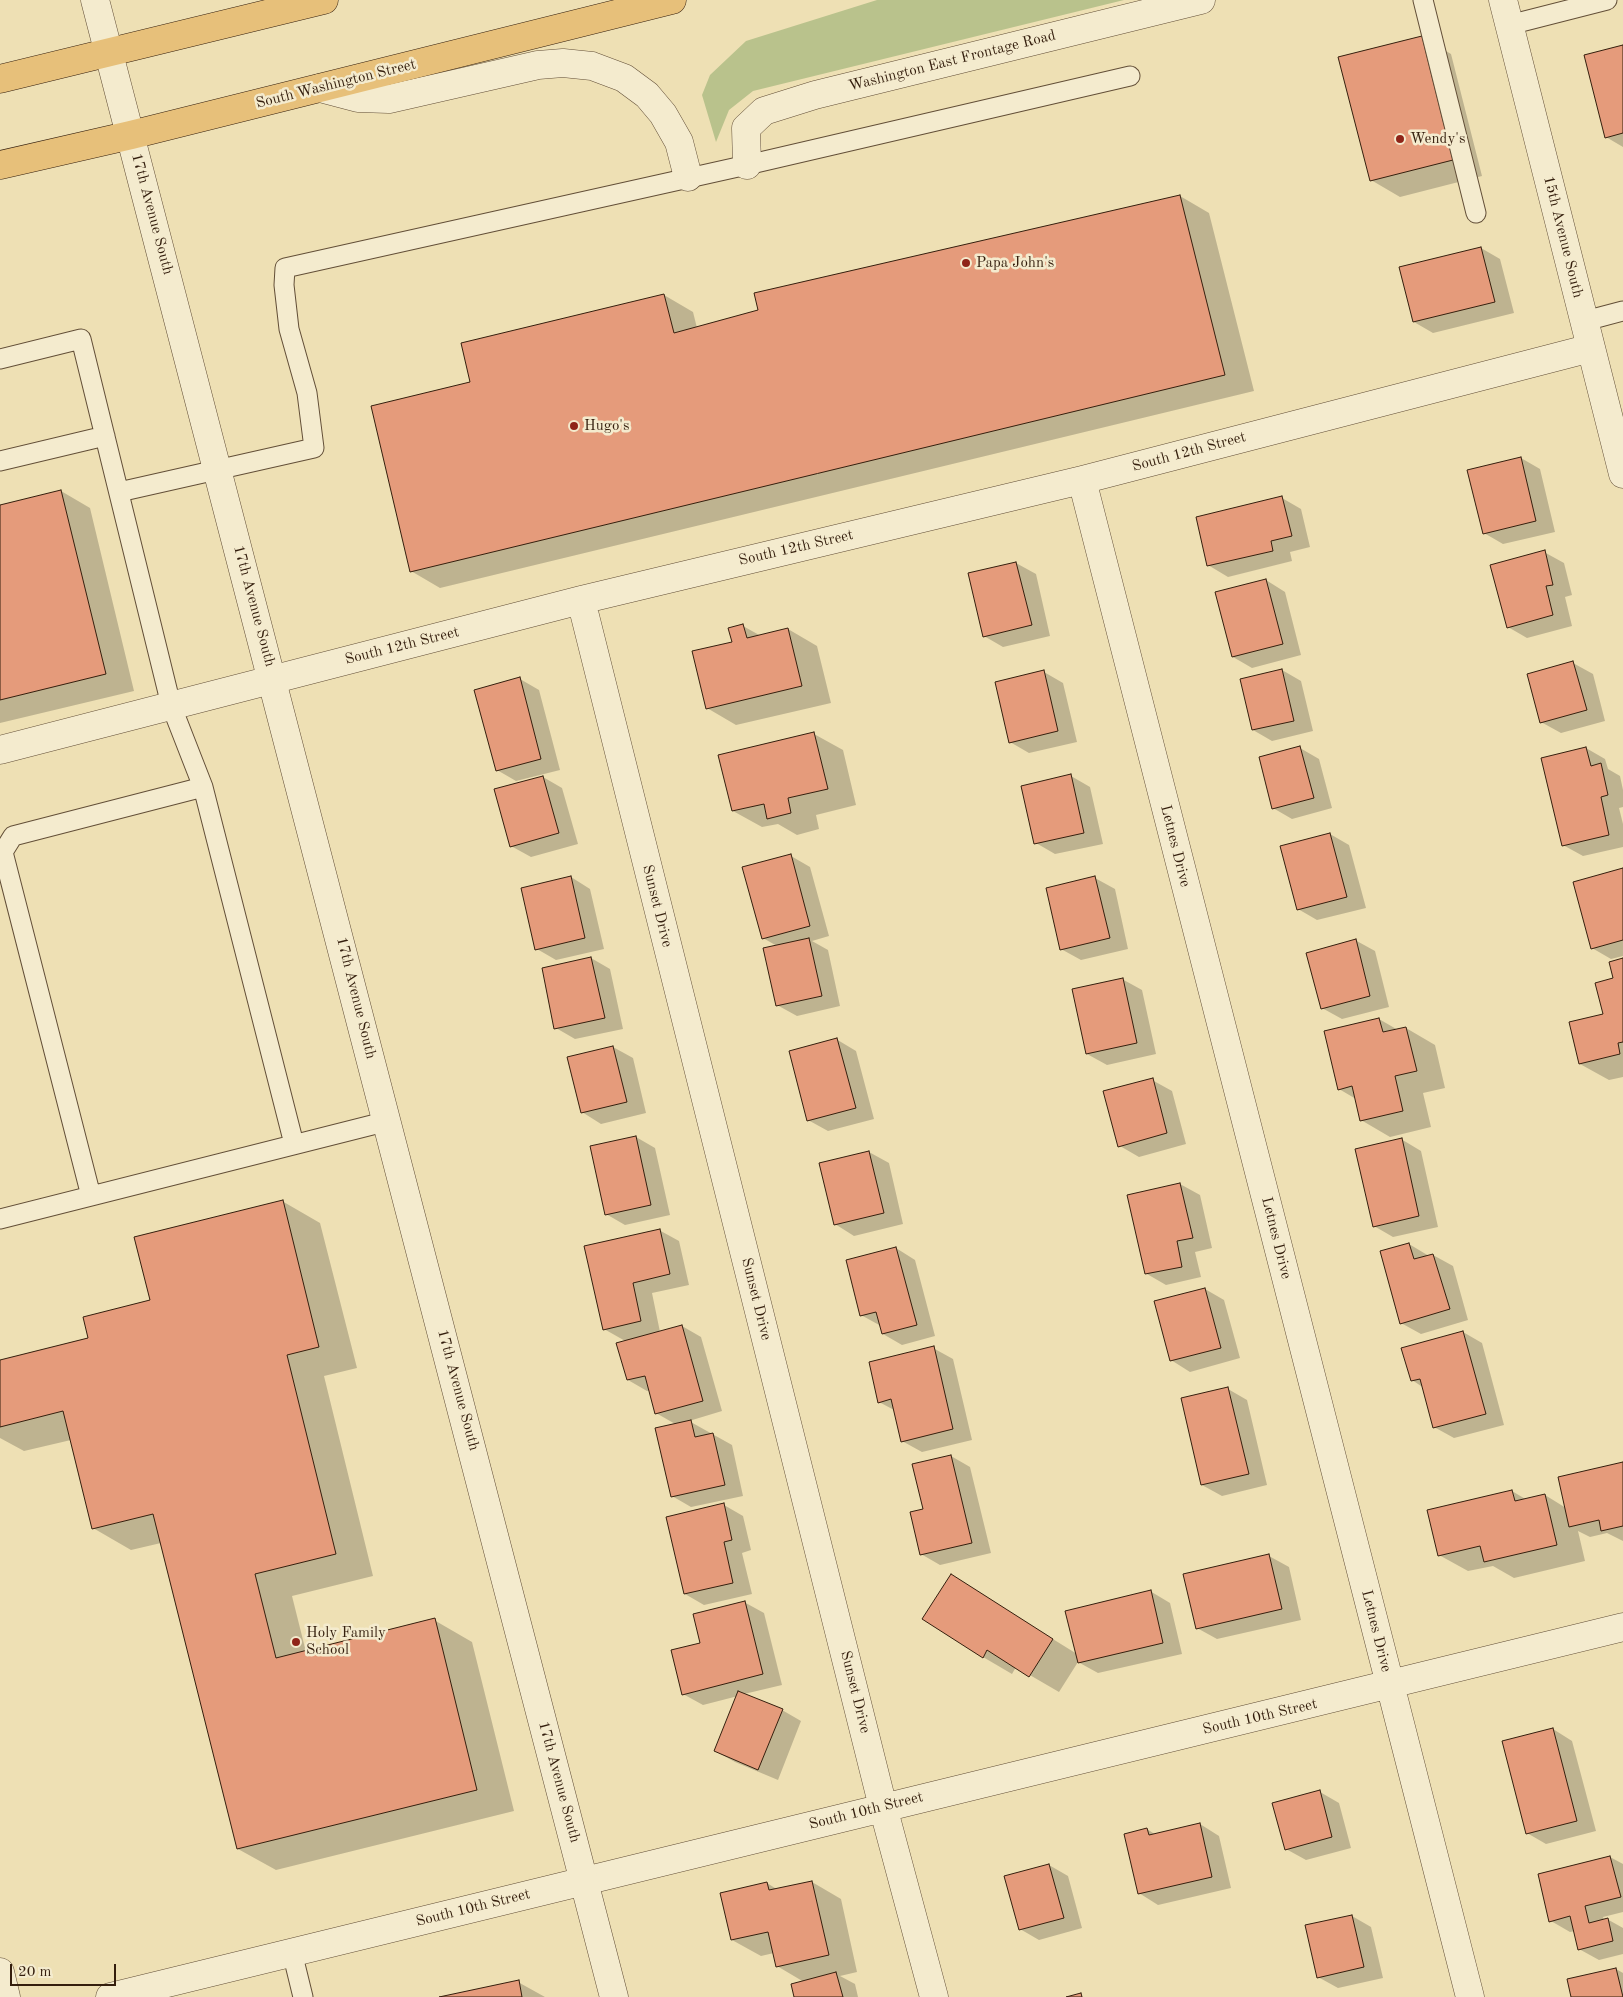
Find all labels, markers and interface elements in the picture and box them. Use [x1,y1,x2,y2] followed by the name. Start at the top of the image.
[847,27,1057,95] street label: Washington East Frontage Road
[254,55,418,113] street label: South Washington Street
[1410,130,1465,148] place label: Wendy's
[1394,133,1406,145] marker: Wendy's
[127,151,177,277] street label: 17th Avenue South
[1539,174,1587,300] street label: 15th Avenue South
[976,254,1054,272] place label: Papa John's
[960,257,972,269] marker: Papa John's
[584,417,629,435] place label: Hugo's
[568,420,580,432] marker: Hugo's
[1130,428,1248,476] street label: South 12th Street
[737,526,855,570] street label: South 12th Street
[229,543,279,669] street label: 17th Avenue South
[343,623,461,669] street label: South 12th Street
[1156,803,1194,889] street label: Letnes Drive
[638,863,676,949] street label: Sunset Drive
[332,935,380,1061] street label: 17th Avenue South
[1257,1195,1295,1281] street label: Letnes Drive
[737,1256,775,1342] street label: Sunset Drive
[433,1327,483,1453] street label: 17th Avenue South
[1357,1588,1395,1674] street label: Letnes Drive
[306,1624,386,1659] place label: Holy Family School
[290,1636,302,1648] marker: Holy Family School
[836,1649,874,1735] street label: Sunset Drive
[1201,1695,1319,1739] street label: South 10th Street
[534,1719,584,1845] street label: 17th Avenue South
[807,1788,925,1834] street label: South 10th Street
[414,1885,532,1931] street label: South 10th Street
[12,1954,119,1986] scale bar
[18,1965,52,1980] text: 20 m

